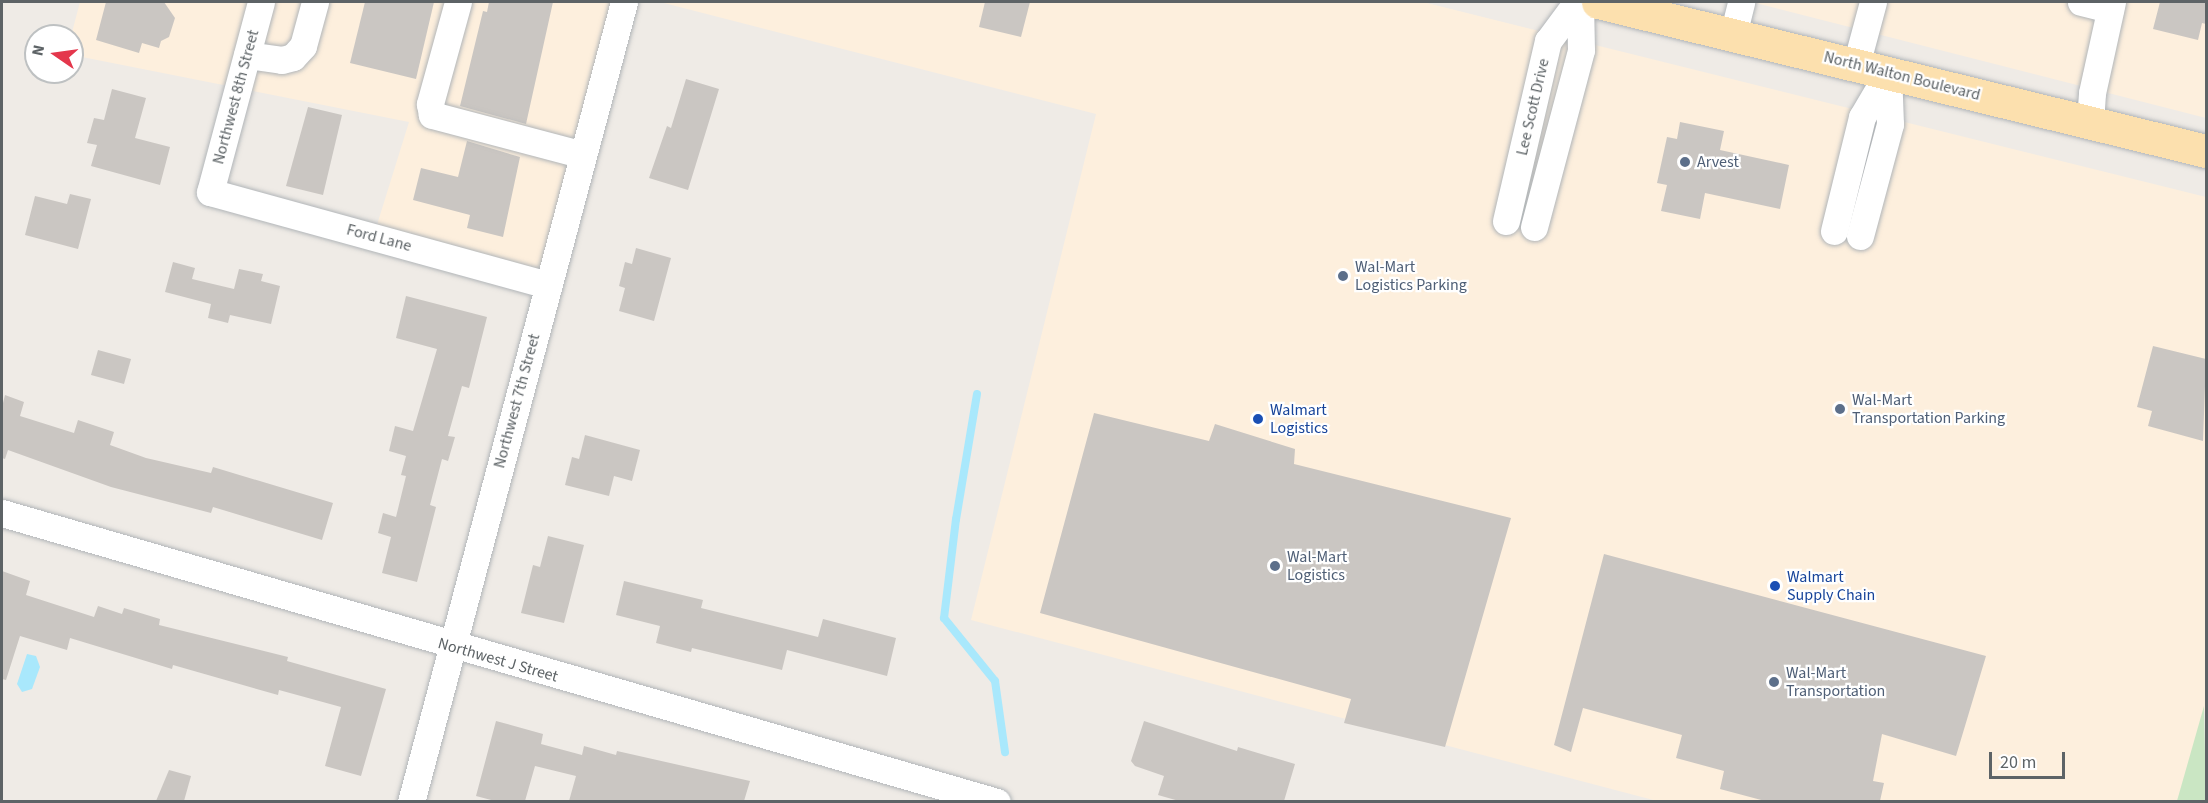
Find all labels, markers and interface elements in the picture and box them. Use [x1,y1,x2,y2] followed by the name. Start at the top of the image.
[24,24,84,84] north arrow
[209,28,263,166] street label: Northwest 8th Street
[26,43,50,58] text: N
[1822,47,1982,105] street label: North Walton Boulevard
[1513,57,1553,157] street label: Lee Scott Drive
[1697,152,1739,172] place label: Arvest
[1678,155,1692,169] marker: Arvest
[344,220,414,256] street label: Ford Lane
[1355,257,1467,295] place label: Wal-Mart Logistics Parking
[1336,269,1350,283] marker: Wal-Mart Logistics Parking
[490,332,544,470] street label: Northwest 7th Street
[1852,390,2005,428] place label: Wal-Mart Transportation Parking
[1270,400,1328,438] place label: Walmart Logistics
[1833,402,1847,416] marker: Wal-Mart Transportation Parking
[1251,412,1265,426] marker: Walmart Logistics
[1287,547,1347,585] place label: Wal-Mart Logistics
[1268,559,1282,573] marker: Wal-Mart Logistics
[1787,567,1875,605] place label: Walmart Supply Chain
[1768,579,1782,593] marker: Walmart Supply Chain
[436,634,560,686] street label: Northwest J Street
[1786,663,1885,701] place label: Wal-Mart Transportation
[1767,675,1781,689] marker: Wal-Mart Transportation
[1992,740,2068,778] scale bar
[2000,750,2036,775] text: 20 m

